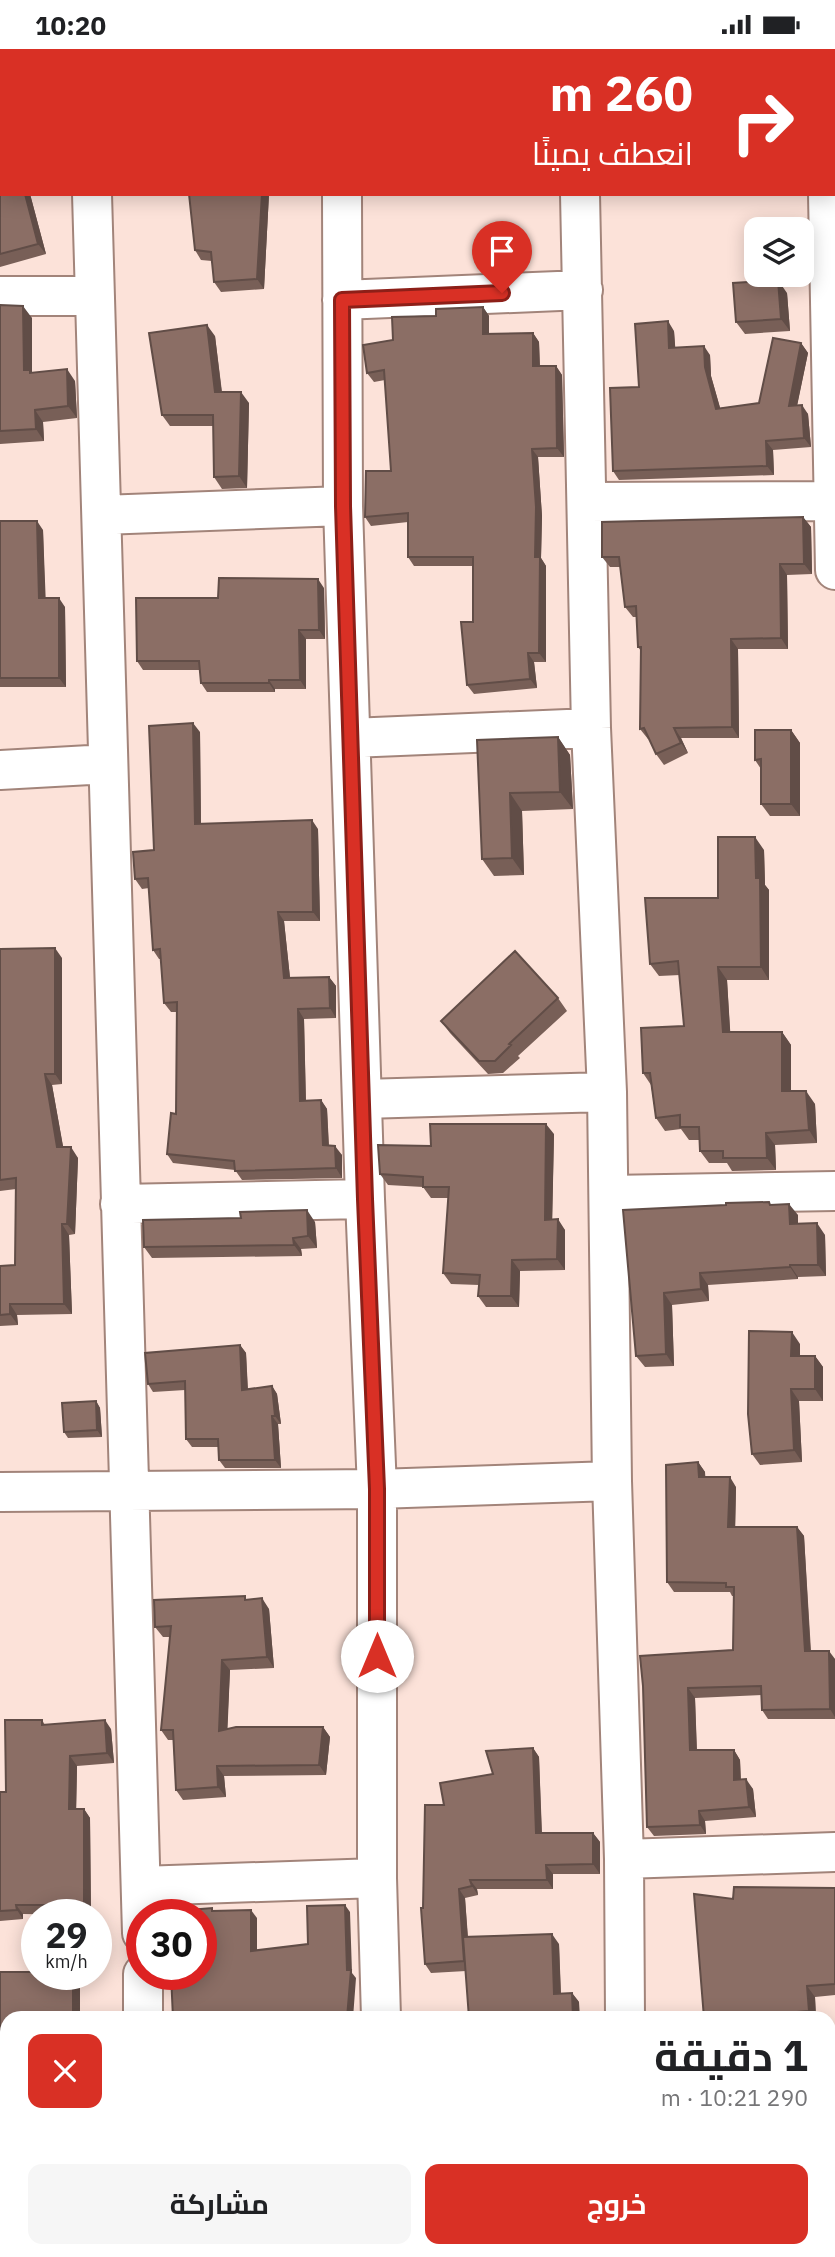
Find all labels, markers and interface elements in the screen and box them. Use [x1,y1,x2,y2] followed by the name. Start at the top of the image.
[35,8,106,42] text: 10:20
[549,61,693,124] text: 260 m
[717,77,808,168] icon: right
[532,132,693,174] text: انعطف يمينًا
[744,217,814,287] map controls
[744,217,814,287] button: layers
[472,221,532,293] pin
[483,232,521,270] icon: arrive
[340,1619,414,1693] position arrow
[126,1899,217,1990] speed limit sign: 30
[45,1912,88,1958] text: 29
[45,1950,88,1973] text: km/h
[654,2028,808,2083] text: 1 دقيقة
[28,2034,102,2108] button: close
[661,2082,808,2112] text: 290 m · 10:21
[28,2164,411,2244] button: مشاركة
[425,2164,808,2244] button: خروج

